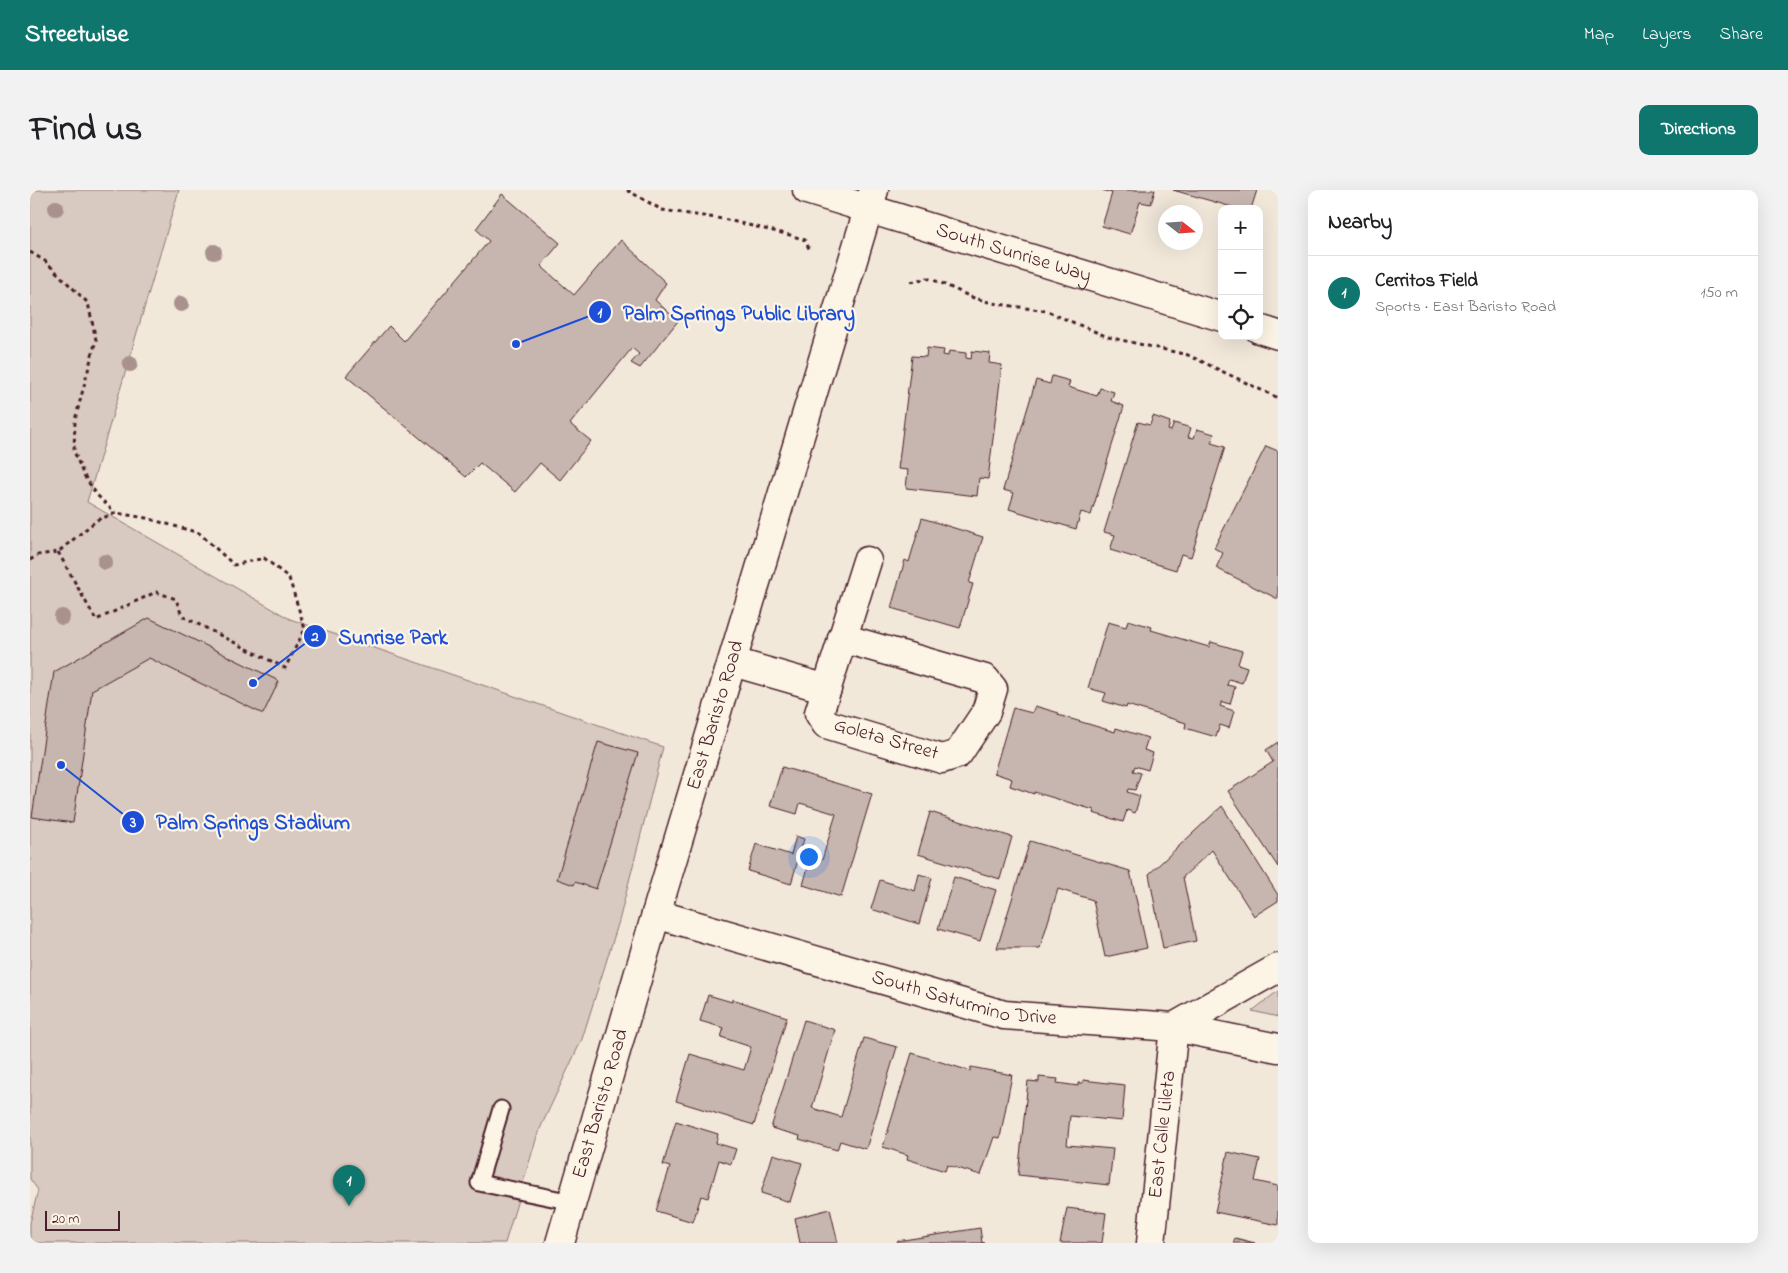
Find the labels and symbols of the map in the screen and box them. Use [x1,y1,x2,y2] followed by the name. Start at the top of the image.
[1158,205,1203,250] north arrow
[932,216,1095,291] street label: South Sunrise Way
[588,294,865,330] callout: Palm Springs Public Library
[623,300,855,332] text: Palm Springs Public Library
[598,302,603,324] text: 1
[303,618,457,654] callout: Sunrise Park
[338,624,448,654] text: Sunrise Park
[310,626,319,648] text: 2
[680,637,752,794] street label: East Baristo Road
[830,711,942,769] street label: Goleta Street
[121,804,359,840] callout: Palm Springs Stadium
[156,809,350,841] text: Palm Springs Stadium
[129,812,136,834] text: 3
[796,844,822,870] your location
[868,963,1058,1033] street label: South Saturmino Drive
[565,1025,636,1182] street label: East Baristo Road
[1141,1069,1184,1200] street label: East Calle Lileta
[333,1165,365,1206] pin: 1
[45,1208,120,1231] scale bar

